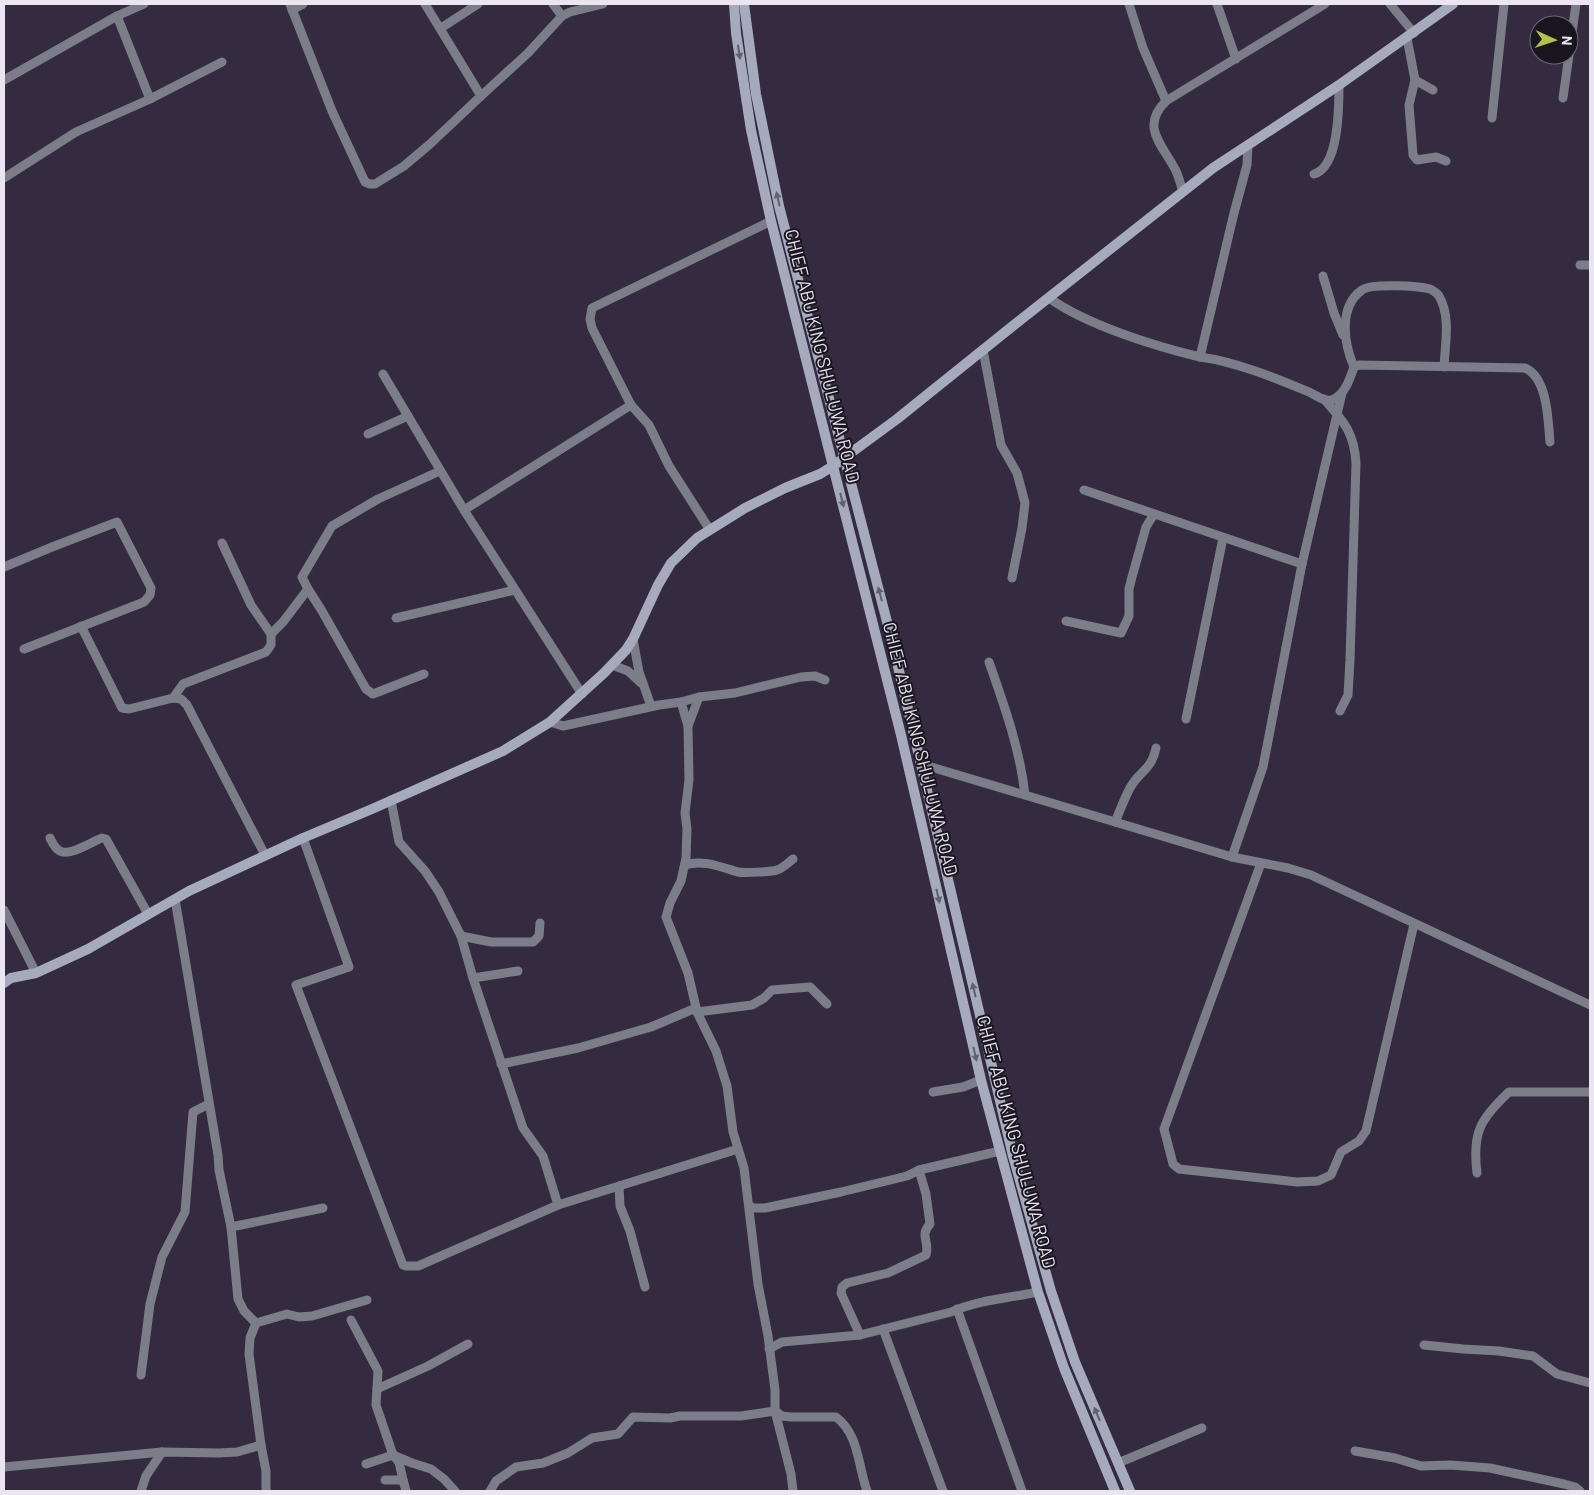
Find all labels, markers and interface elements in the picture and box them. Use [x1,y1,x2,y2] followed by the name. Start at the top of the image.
[1529,15,1579,65] north arrow
[1559,36,1576,46] text: N
[735,45,743,61] one-way arrow
[773,192,781,207] one-way arrow
[781,227,865,485] street label: CHIEF ABU KING SHULUWA ROAD
[838,493,846,508] one-way arrow
[875,586,883,601] one-way arrow
[879,620,963,878] street label: CHIEF ABU KING SHULUWA ROAD
[934,889,942,904] one-way arrow
[970,983,978,998] one-way arrow
[973,1013,1061,1271] street label: CHIEF ABU KING SHULUWA ROAD
[971,1047,979,1062] one-way arrow
[1093,1407,1101,1421] one-way arrow

